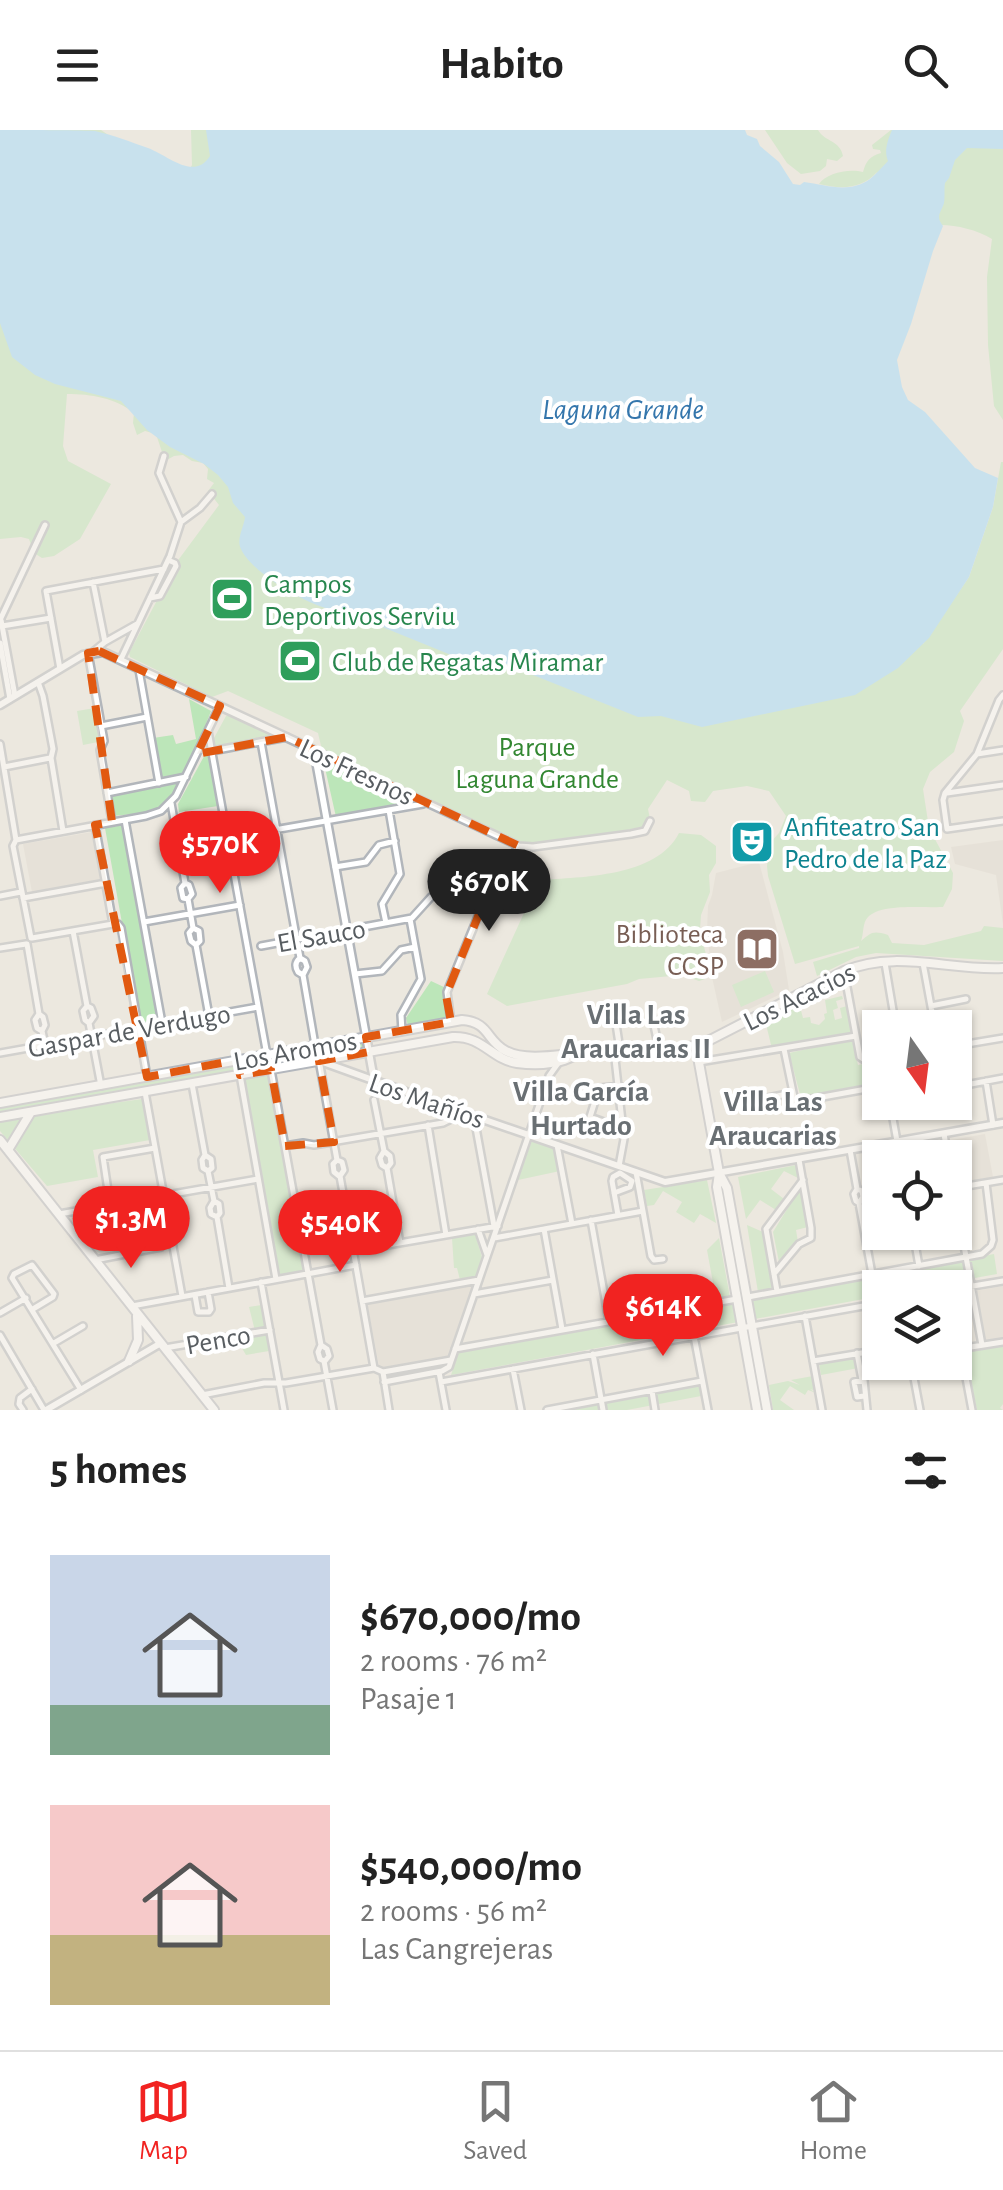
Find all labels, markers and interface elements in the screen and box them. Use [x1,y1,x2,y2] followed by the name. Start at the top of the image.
[50,38,105,93] icon: menu
[898,38,953,93] icon: search
[439,42,564,87] text: Habito
[542,395,704,425] water label: Laguna Grande
[264,571,455,631] place label: Campos Deportivos Serviu
[209,576,255,622] sports icon: Campos Deportivos Serviu
[277,638,323,684] sports icon: Club de Regatas Miramar
[332,649,603,677] place label: Club de Regatas Miramar
[295,734,417,811] street label: Los Fresnos
[455,734,619,794] park label: Parque Laguna Grande
[150,811,290,896] pin: $570K
[784,814,947,874] place label: Anfiteatro San Pedro de la Paz
[729,819,775,865] theatre icon: Anfiteatro San Pedro de la Paz
[181,827,259,859] text: $570K
[419,849,559,934] pin: $670K
[449,865,529,897] text: $670K
[275,915,368,959] street label: El Sauco
[615,921,724,981] place label: Biblioteca CCSP
[734,926,780,972] library icon: Biblioteca CCSP
[739,959,860,1037] street label: Los Acacios
[26,1000,233,1064] street label: Gaspar de Verdugo
[561,1000,711,1064] district label: Villa Las Araucarias II
[862,1010,972,1120] north arrow
[862,1010,972,1380] map controls
[231,1027,359,1077] street label: Los Aromos
[365,1069,488,1135] street label: Los Mañíos
[513,1077,649,1141] district label: Villa García Hurtado
[709,1087,837,1151] district label: Villa Las Araucarias
[862,1140,972,1250] button: locate
[61,1186,201,1271] pin: $1.3M
[270,1190,410,1275] pin: $540K
[95,1202,167,1234] text: $1.3M
[300,1206,380,1238] text: $540K
[862,1270,972,1380] button: layers
[593,1274,733,1359] pin: $614K
[625,1290,701,1322] text: $614K
[184,1322,253,1360] street label: Penco
[898,1443,953,1498] icon: filters
[50,1449,187,1491] text: 5 homes
[130,1595,250,1715] icon: home
[360,1596,581,1638] text: $670,000/mo
[360,1645,547,1677] text: 2 rooms · 76 m²
[360,1683,457,1715] text: Pasaje 1
[130,1845,250,1965] icon: home
[360,1846,582,1888] text: $540,000/mo
[360,1895,547,1927] text: 2 rooms · 56 m²
[360,1933,553,1965] text: Las Cangrejeras
[136,2074,191,2168] tab: Map
[463,2074,527,2168] tab: Saved
[800,2074,867,2168] tab: Home

